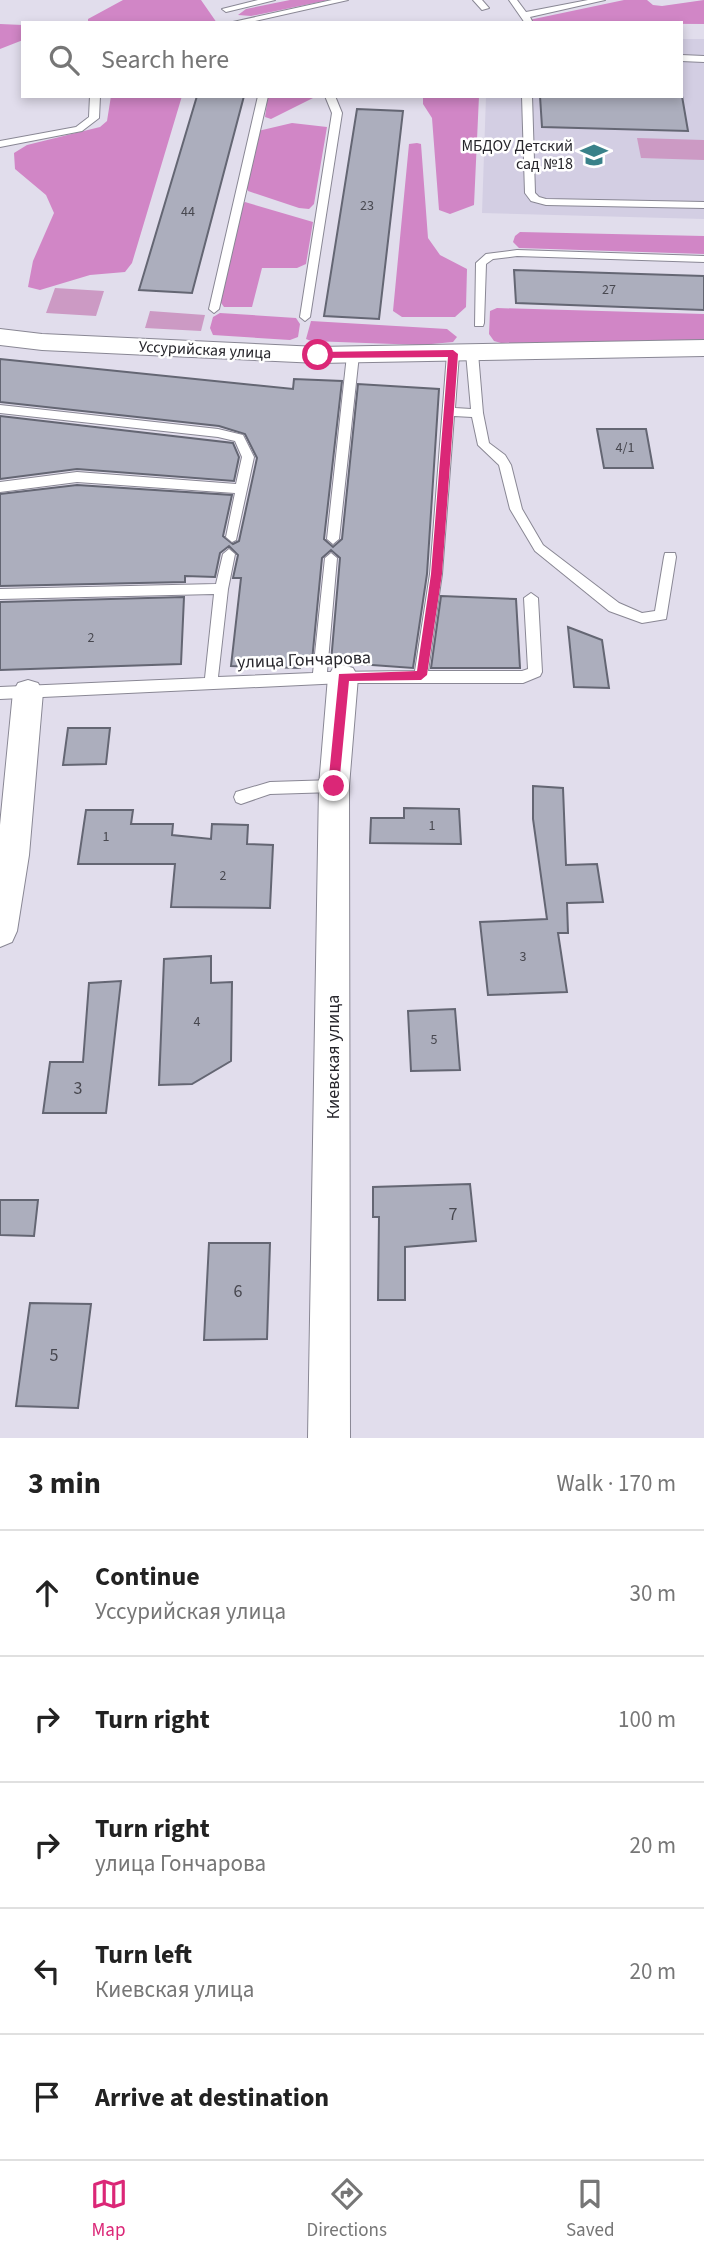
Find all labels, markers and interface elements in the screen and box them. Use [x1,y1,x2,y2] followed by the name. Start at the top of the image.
[21,21,683,98] search box
[45,41,83,79] icon: search
[101,41,229,78] text: Search here
[461,135,573,175] place label: МБДОУ Детский сад №18
[579,140,609,170] school or university icon: МБДОУ Детский сад №18
[360,196,374,216] house number: 23
[181,202,195,222] house number: 44
[602,280,616,300] house number: 27
[138,336,272,364] street label: Уссурийская улица
[302,339,333,370] route start
[616,438,634,458] house number: 4/1
[88,628,95,648] house number: 2
[237,645,371,675] street label: улица Гончарова
[318,770,349,801] route end
[429,816,436,836] house number: 1
[103,827,110,847] house number: 1
[220,866,227,886] house number: 2
[520,947,527,967] house number: 3
[321,995,346,1119] street label: Киевская улица
[194,1012,201,1032] house number: 4
[431,1030,438,1050] house number: 5
[74,1076,83,1101] house number: 3
[449,1202,458,1227] house number: 7
[234,1279,243,1304] house number: 6
[50,1343,59,1368] house number: 5
[28,1462,101,1505] text: 3 min
[557,1467,676,1500] text: Walk · 170 m
[95,1558,200,1595] text: Continue
[28,1574,66,1612] icon: ahead
[629,1577,676,1610] text: 30 m
[95,1595,286,1628] text: Уссурийская улица
[28,1700,66,1738] icon: right
[95,1701,210,1738] text: Turn right
[618,1703,676,1736] text: 100 m
[95,1810,210,1847] text: Turn right
[28,1826,66,1864] icon: right
[629,1829,676,1862] text: 20 m
[95,1847,266,1880] text: улица Гончарова
[95,1936,192,1973] text: Turn left
[28,1952,66,1990] icon: left
[629,1955,676,1988] text: 20 m
[95,1973,254,2006] text: Киевская улица
[28,2078,66,2116] icon: arrive
[95,2079,329,2116] text: Arrive at destination
[90,2175,128,2244] tab: Map
[307,2175,387,2244] tab: Directions
[566,2175,614,2244] tab: Saved

